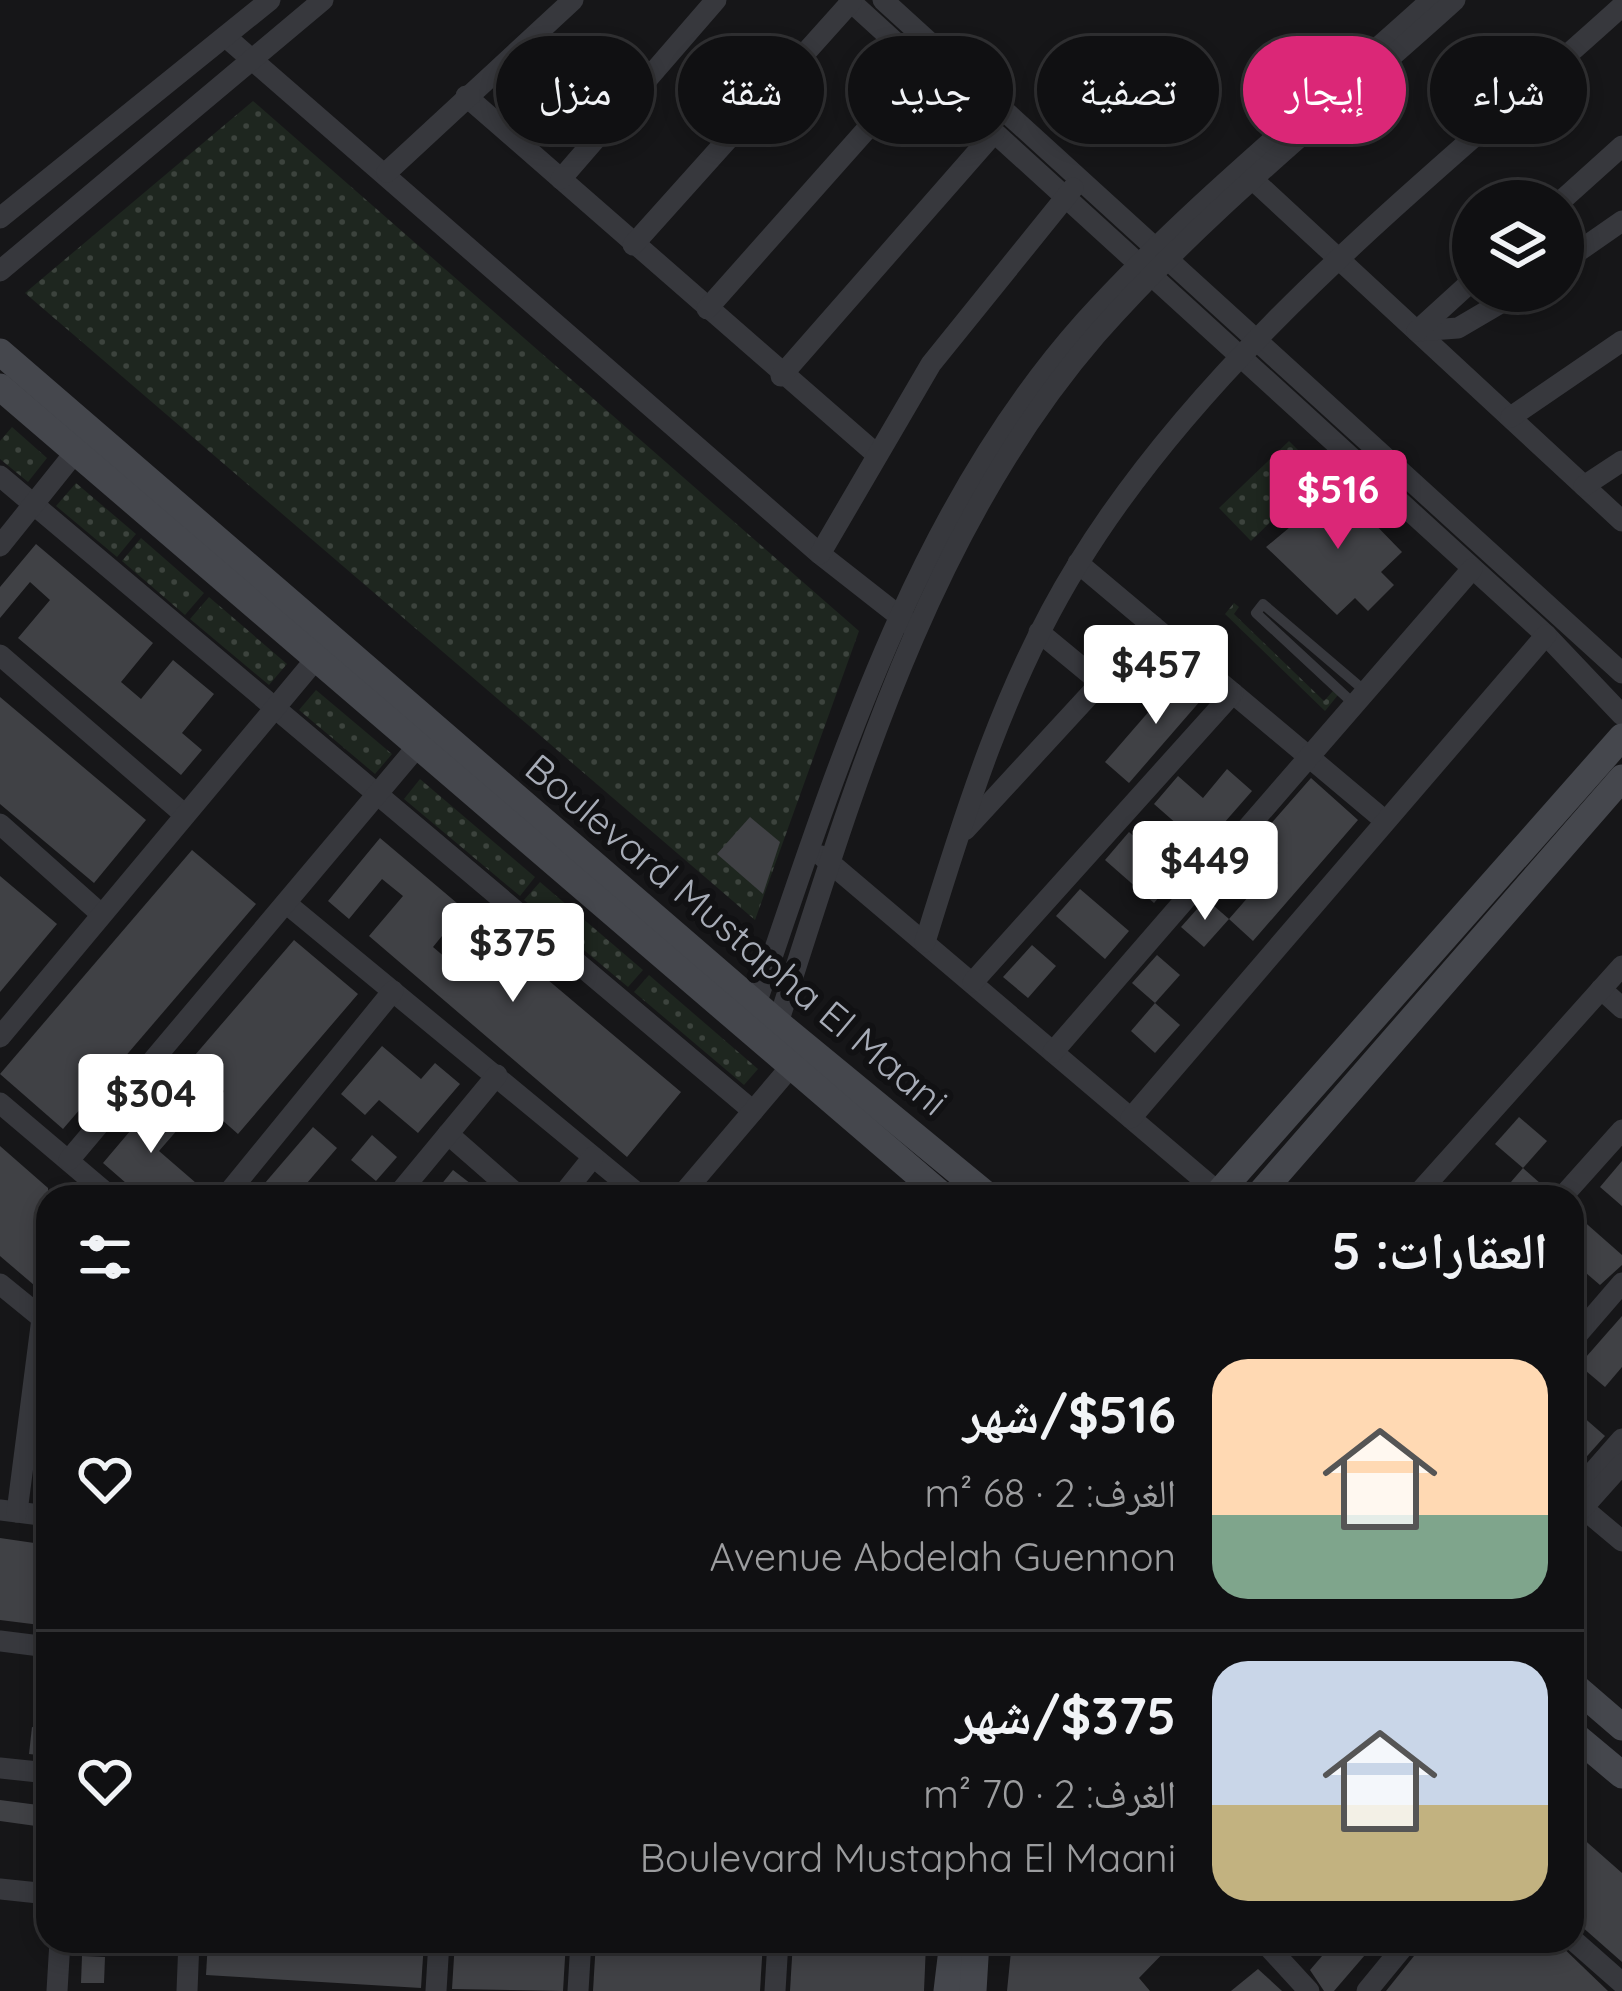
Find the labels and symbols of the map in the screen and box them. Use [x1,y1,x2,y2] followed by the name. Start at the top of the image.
[1267,450,1409,552] pin: $516
[1085,625,1227,727] pin: $457
[516,743,958,1125] street label: Boulevard Mustapha El Maani
[1134,821,1276,923] pin: $449
[442,903,584,1005] pin: $375
[80,1054,222,1156] pin: $304

